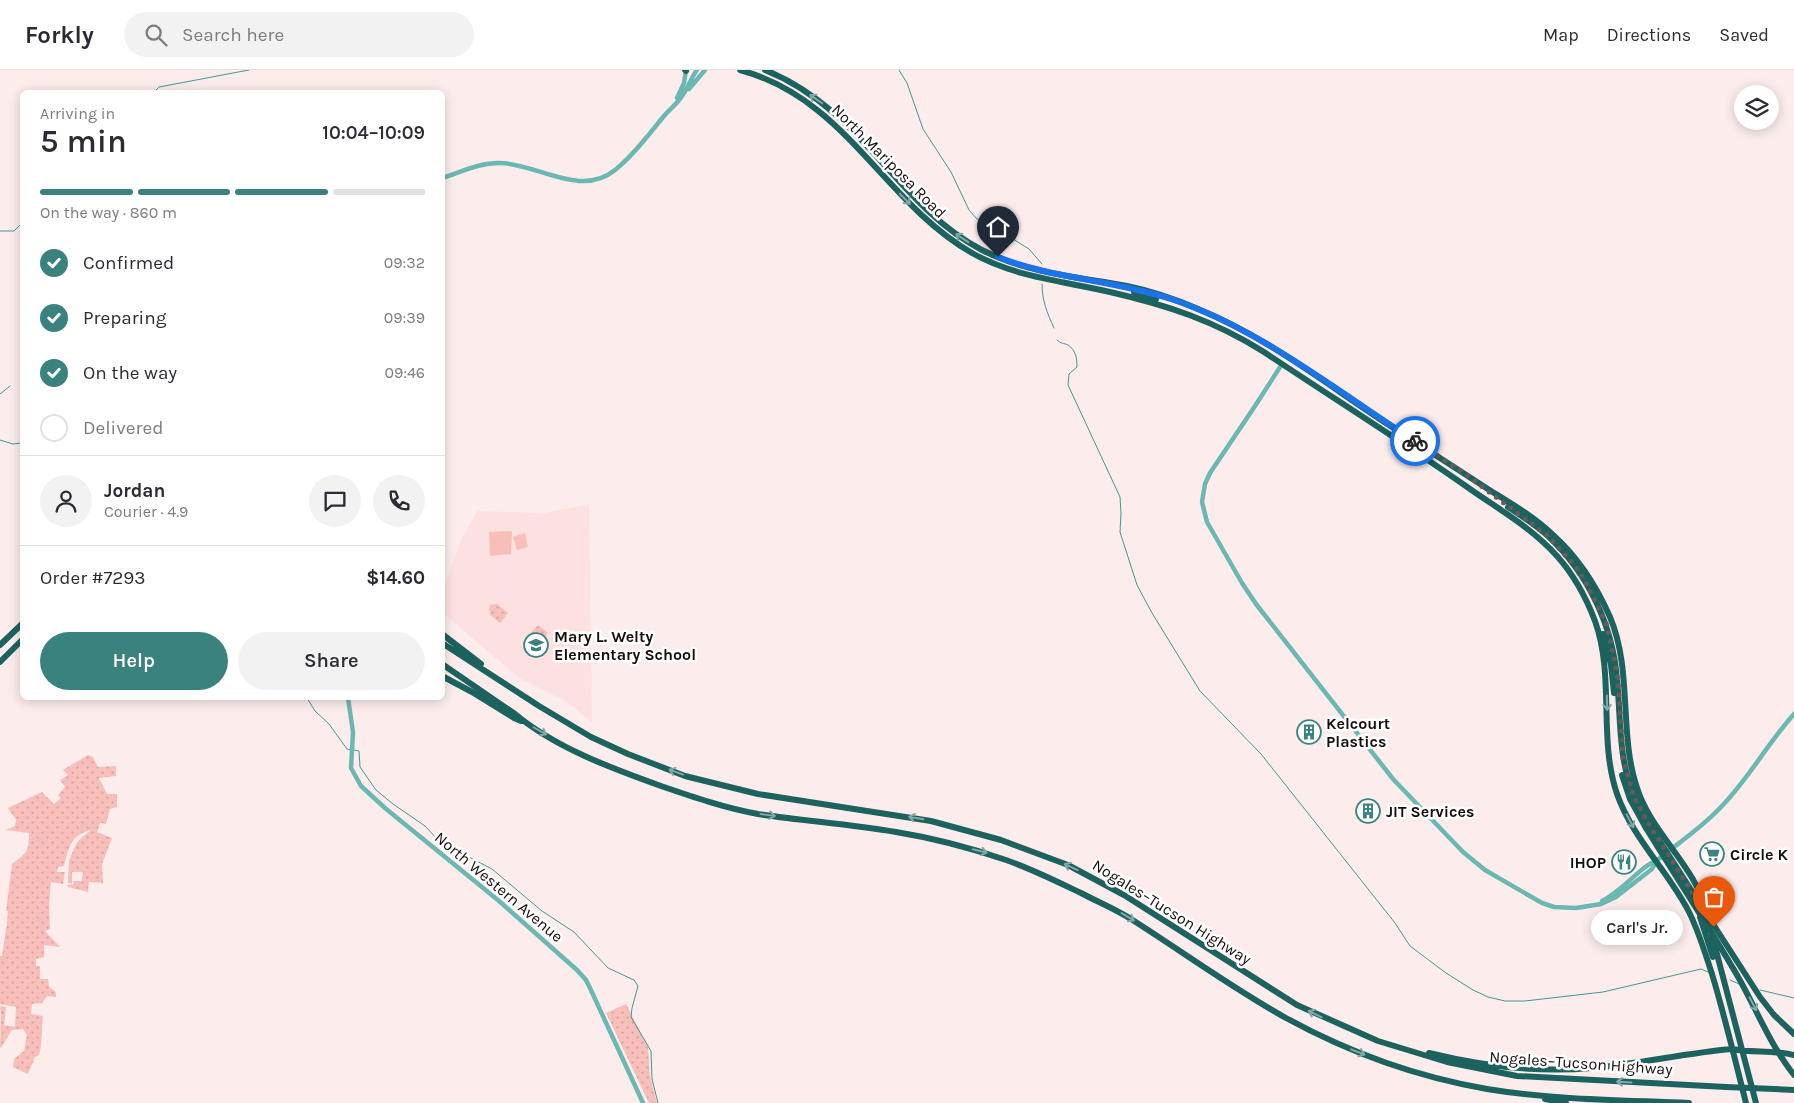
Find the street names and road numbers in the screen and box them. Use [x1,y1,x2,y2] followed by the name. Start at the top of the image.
[828,100,950,222] street label: North Mariposa Road
[431,828,567,946] street label: North Western Avenue
[1089,855,1255,969] street label: Nogales–Tucson Highway
[1489,1047,1674,1079] street label: Nogales–Tucson Highway

